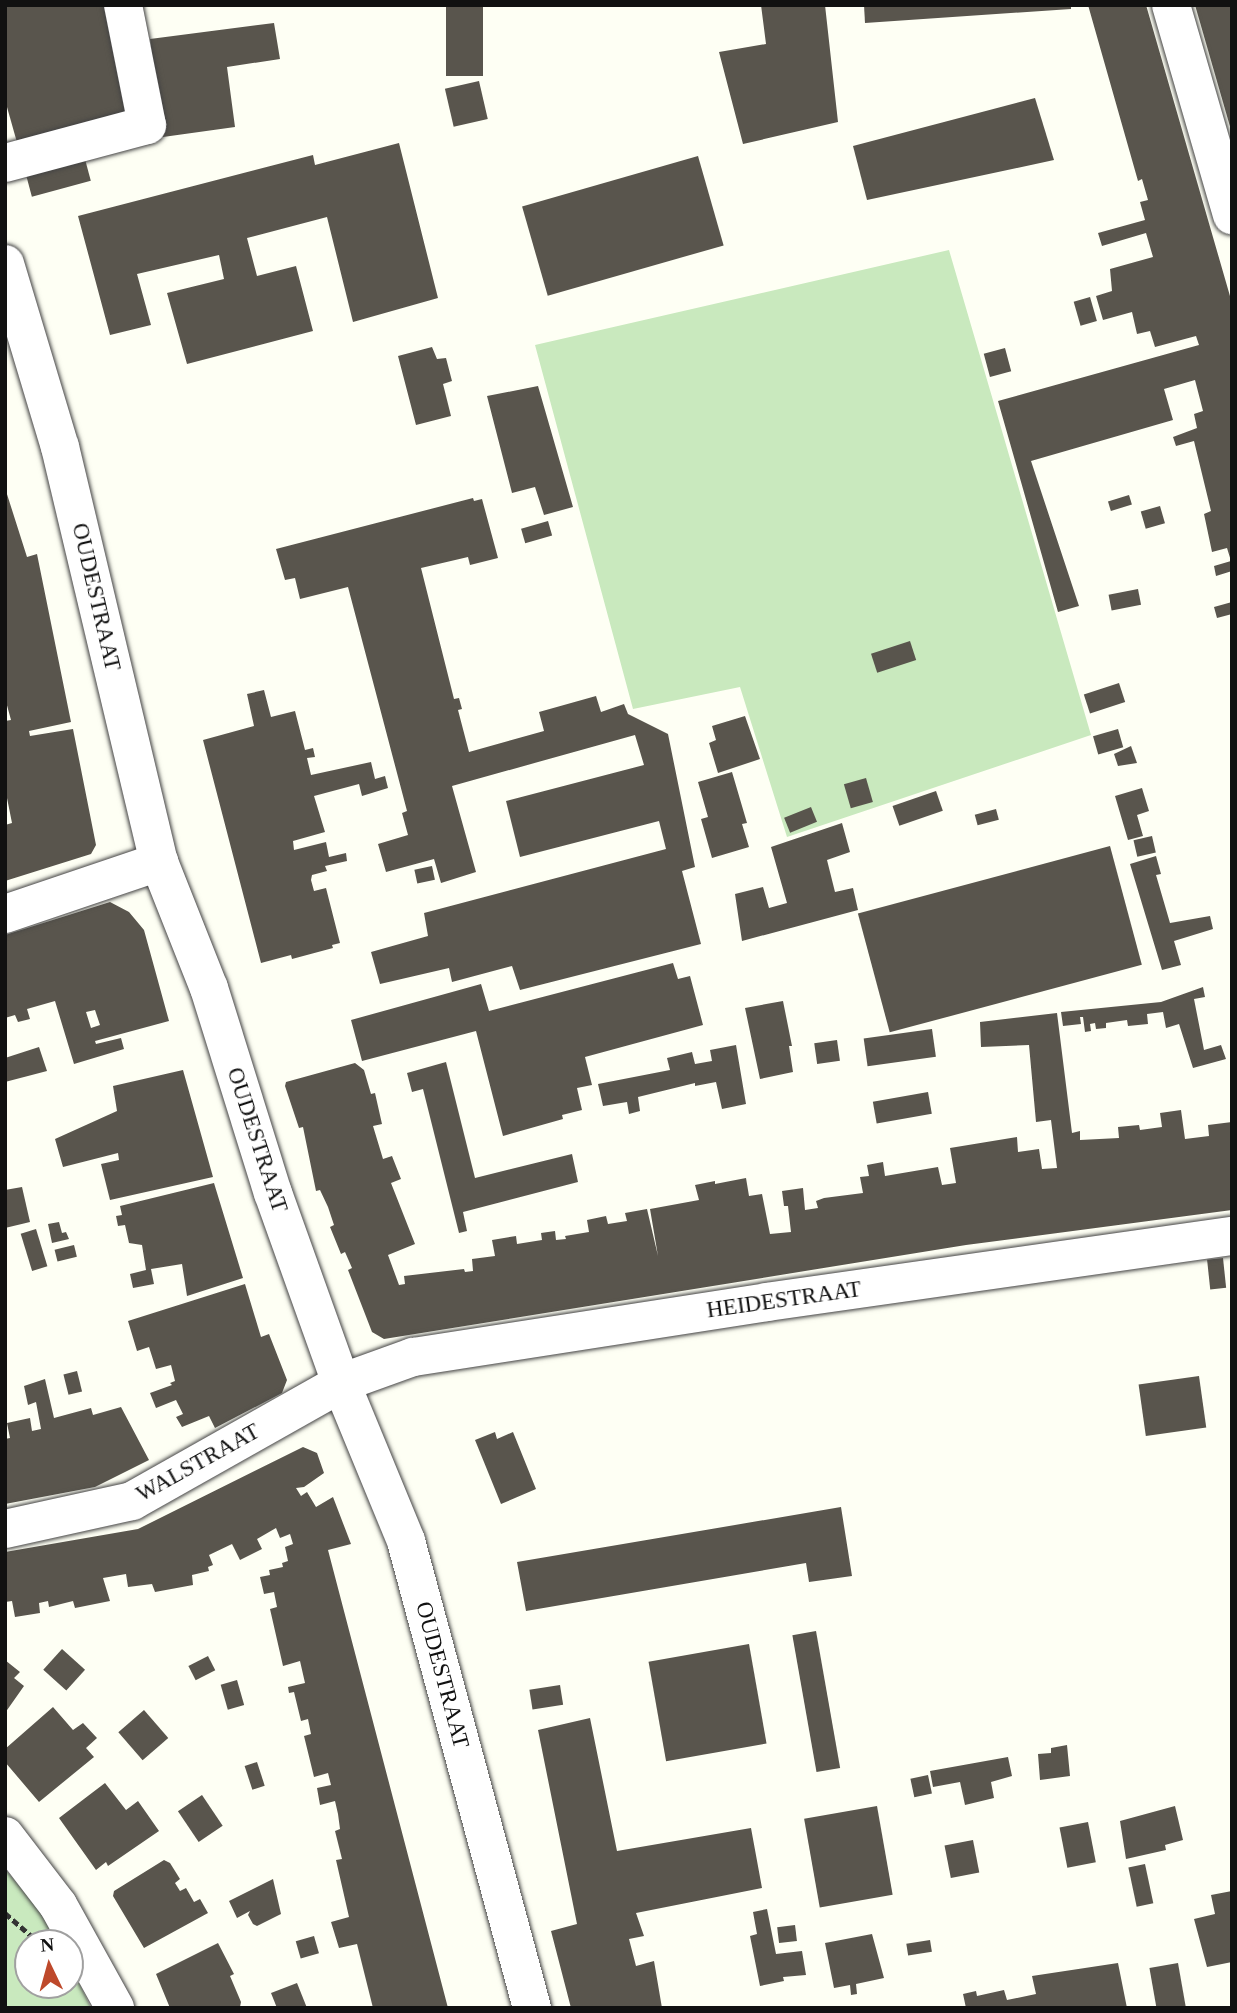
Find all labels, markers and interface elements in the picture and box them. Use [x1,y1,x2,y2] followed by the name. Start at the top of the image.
[66,520,126,674] street label: OUDESTRAAT
[221,1064,293,1216] street label: OUDESTRAAT
[705,1275,863,1325] street label: HEIDESTRAAT
[132,1418,264,1508] street label: WALSTRAAT
[409,1599,475,1751] street label: OUDESTRAAT
[14,1929,84,1999] north arrow
[40,1934,55,1956] text: N

